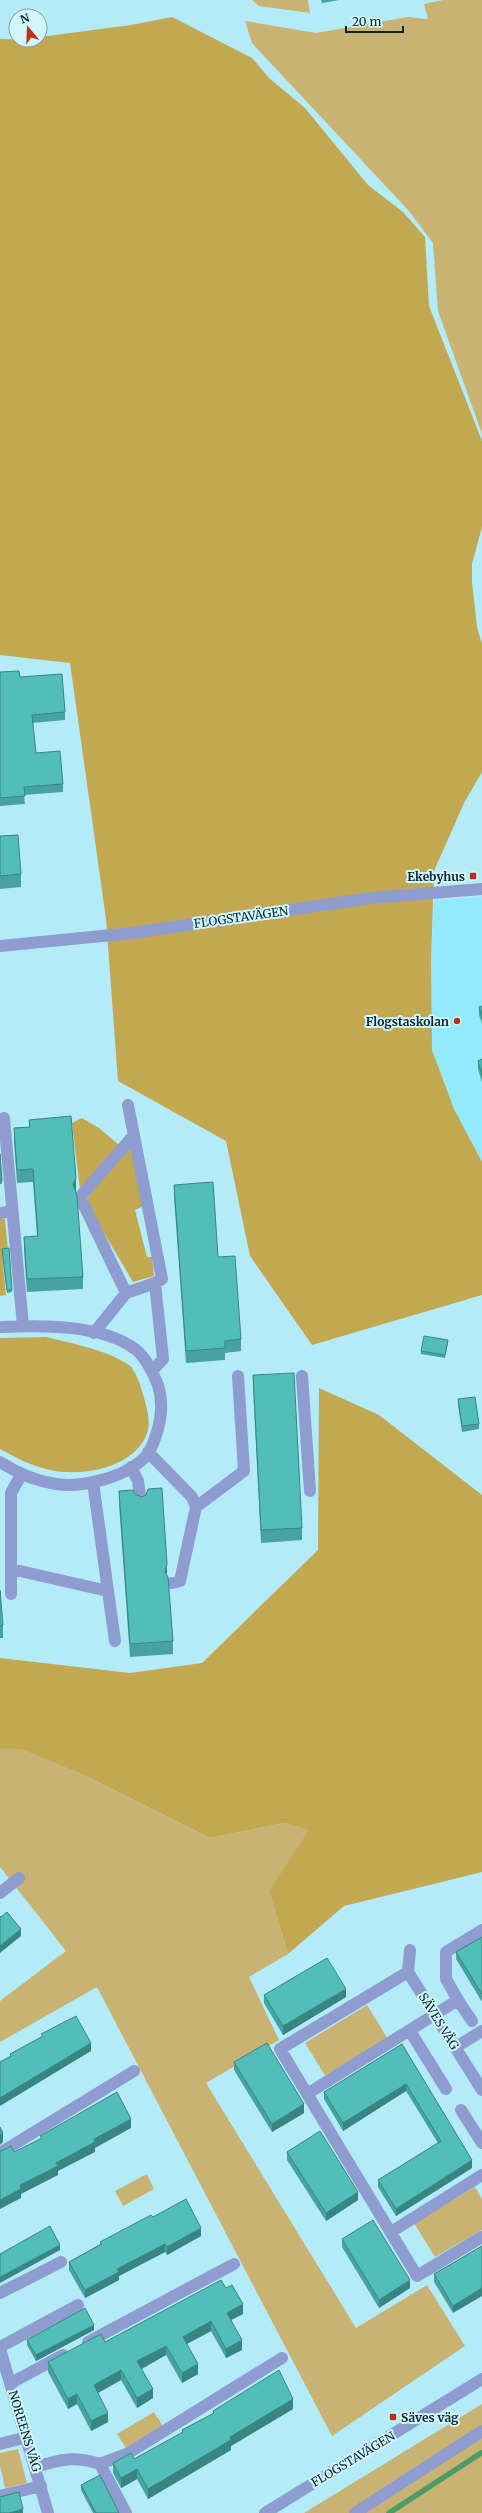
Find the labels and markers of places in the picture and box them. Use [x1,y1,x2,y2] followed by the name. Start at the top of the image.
[407,869,465,884] place label: Ekebyhus
[468,871,478,881] marker: Ekebyhus
[366,1014,449,1029] place label: Flogstaskolan
[452,1016,462,1026] marker: Flogstaskolan
[401,2410,459,2425] place label: Säves väg
[388,2412,398,2422] marker: Säves väg

